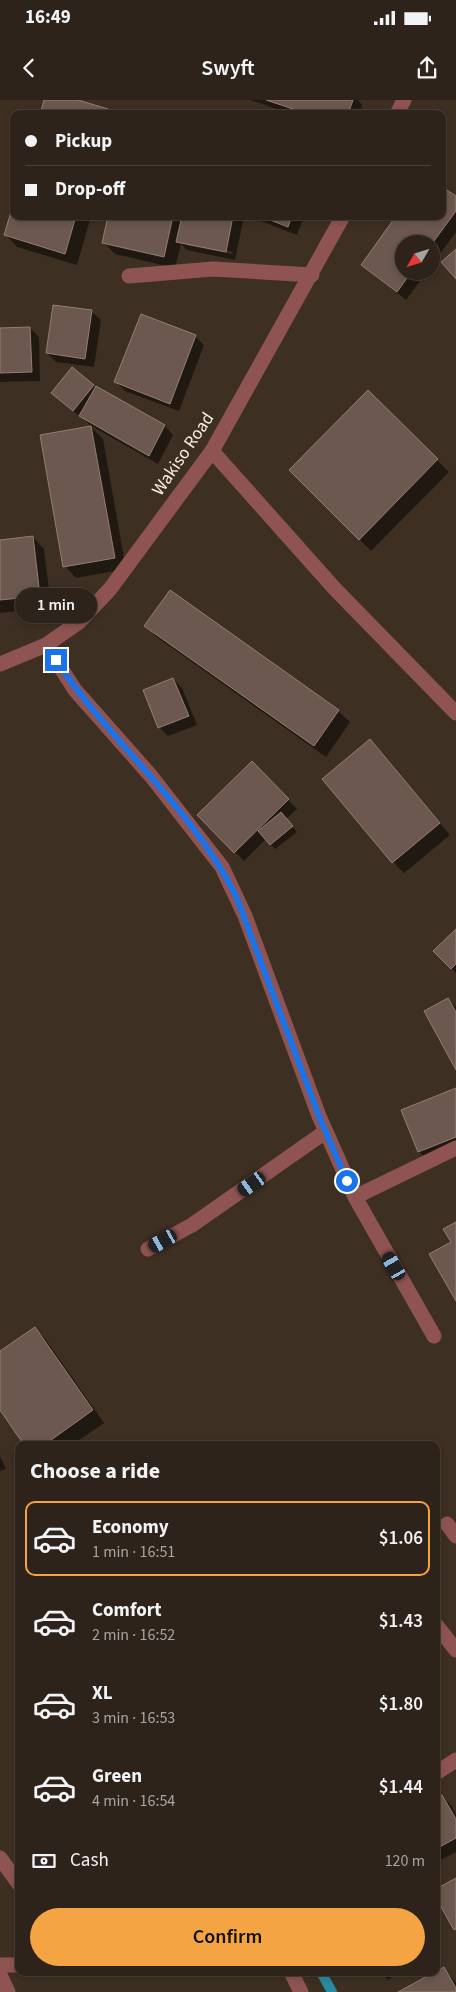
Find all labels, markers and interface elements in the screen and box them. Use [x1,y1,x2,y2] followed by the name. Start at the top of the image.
[25,4,71,31] text: 16:49
[201,52,255,84] text: Swyft
[15,54,43,82] icon: back
[413,54,441,82] icon: share
[55,128,112,155] text: Pickup
[55,176,125,203] text: Drop-off
[395,235,440,280] north arrow
[395,235,440,280] map controls
[146,407,220,501] street label: Wakiso Road
[15,588,97,622] callout: 1 min
[37,594,75,616] text: 1 min
[45,649,67,671] route end
[235,1169,268,1199] car
[336,1170,358,1192] route start
[146,1227,179,1255] car
[380,1249,407,1283] car
[30,1455,160,1487] text: Choose a ride
[92,1514,169,1541] text: Economy
[32,1516,77,1561] icon: car
[379,1525,423,1552] text: $1.06
[92,1541,175,1563] text: 1 min · 16:51
[92,1597,162,1624] text: Comfort
[32,1599,77,1644] icon: car
[379,1608,423,1635] text: $1.43
[92,1624,175,1646] text: 2 min · 16:52
[92,1680,113,1707] text: XL
[32,1682,77,1727] icon: car
[379,1691,423,1718] text: $1.80
[92,1707,175,1729] text: 3 min · 16:53
[92,1763,142,1790] text: Green
[32,1765,77,1810] icon: car
[379,1774,423,1801] text: $1.44
[92,1790,175,1812] text: 4 min · 16:54
[30,1847,58,1875] icon: cash
[70,1847,109,1874] text: Cash
[385,1850,425,1872] text: 120 m
[30,1908,425,1966] button: Confirm

